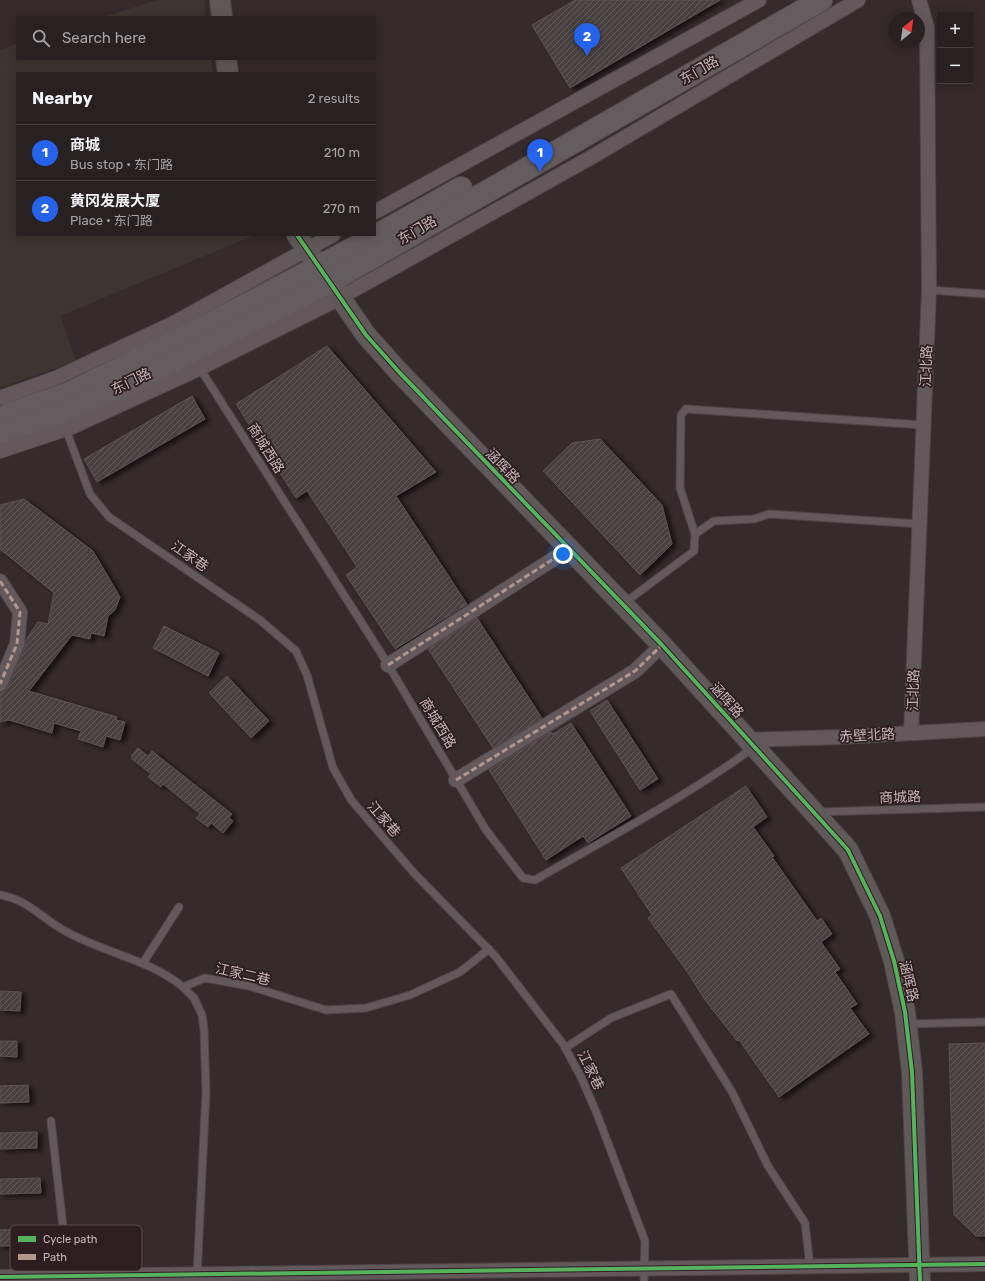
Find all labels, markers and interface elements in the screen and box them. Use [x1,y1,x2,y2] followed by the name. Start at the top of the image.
[889,12,925,48] north arrow
[937,12,973,84] map controls
[937,12,973,48] button: +
[16,16,376,60] search box
[574,23,600,56] pin: 2
[30,27,52,49] icon: search
[62,29,146,47] text: Search here
[937,48,973,84] button: −
[677,53,722,88] street label: 东门路
[32,88,93,108] text: Nearby
[308,91,360,106] text: 2 results
[70,136,100,154] text: 商城
[527,139,553,172] pin: 1
[42,145,48,160] text: 1
[324,145,360,160] text: 210 m
[70,157,173,172] text: Bus stop · 东门路
[70,192,160,210] text: 黄冈发展大厦
[41,201,49,216] text: 2
[323,201,360,216] text: 270 m
[70,213,153,228] text: Place · 东门路
[395,213,440,248] street label: 东门路
[917,345,936,387] street label: 江北路
[109,365,154,398] street label: 东门路
[244,420,288,477] street label: 商城西路
[482,445,523,487] street label: 涵晖路
[168,537,212,575] street label: 江家巷
[553,544,573,564] your location
[904,669,923,711] street label: 江北路
[706,679,747,722] street label: 涵晖路
[416,695,459,752] street label: 商城西路
[839,726,895,745] street label: 赤壁北路
[879,788,921,807] street label: 商城路
[363,798,404,841] street label: 江家巷
[896,959,922,1003] street label: 涵晖路
[214,960,272,989] street label: 江家二巷
[574,1048,607,1093] street label: 江家巷
[10,1225,142,1271] legend
[43,1233,97,1246] text: Cycle path
[43,1251,67,1264] text: Path

